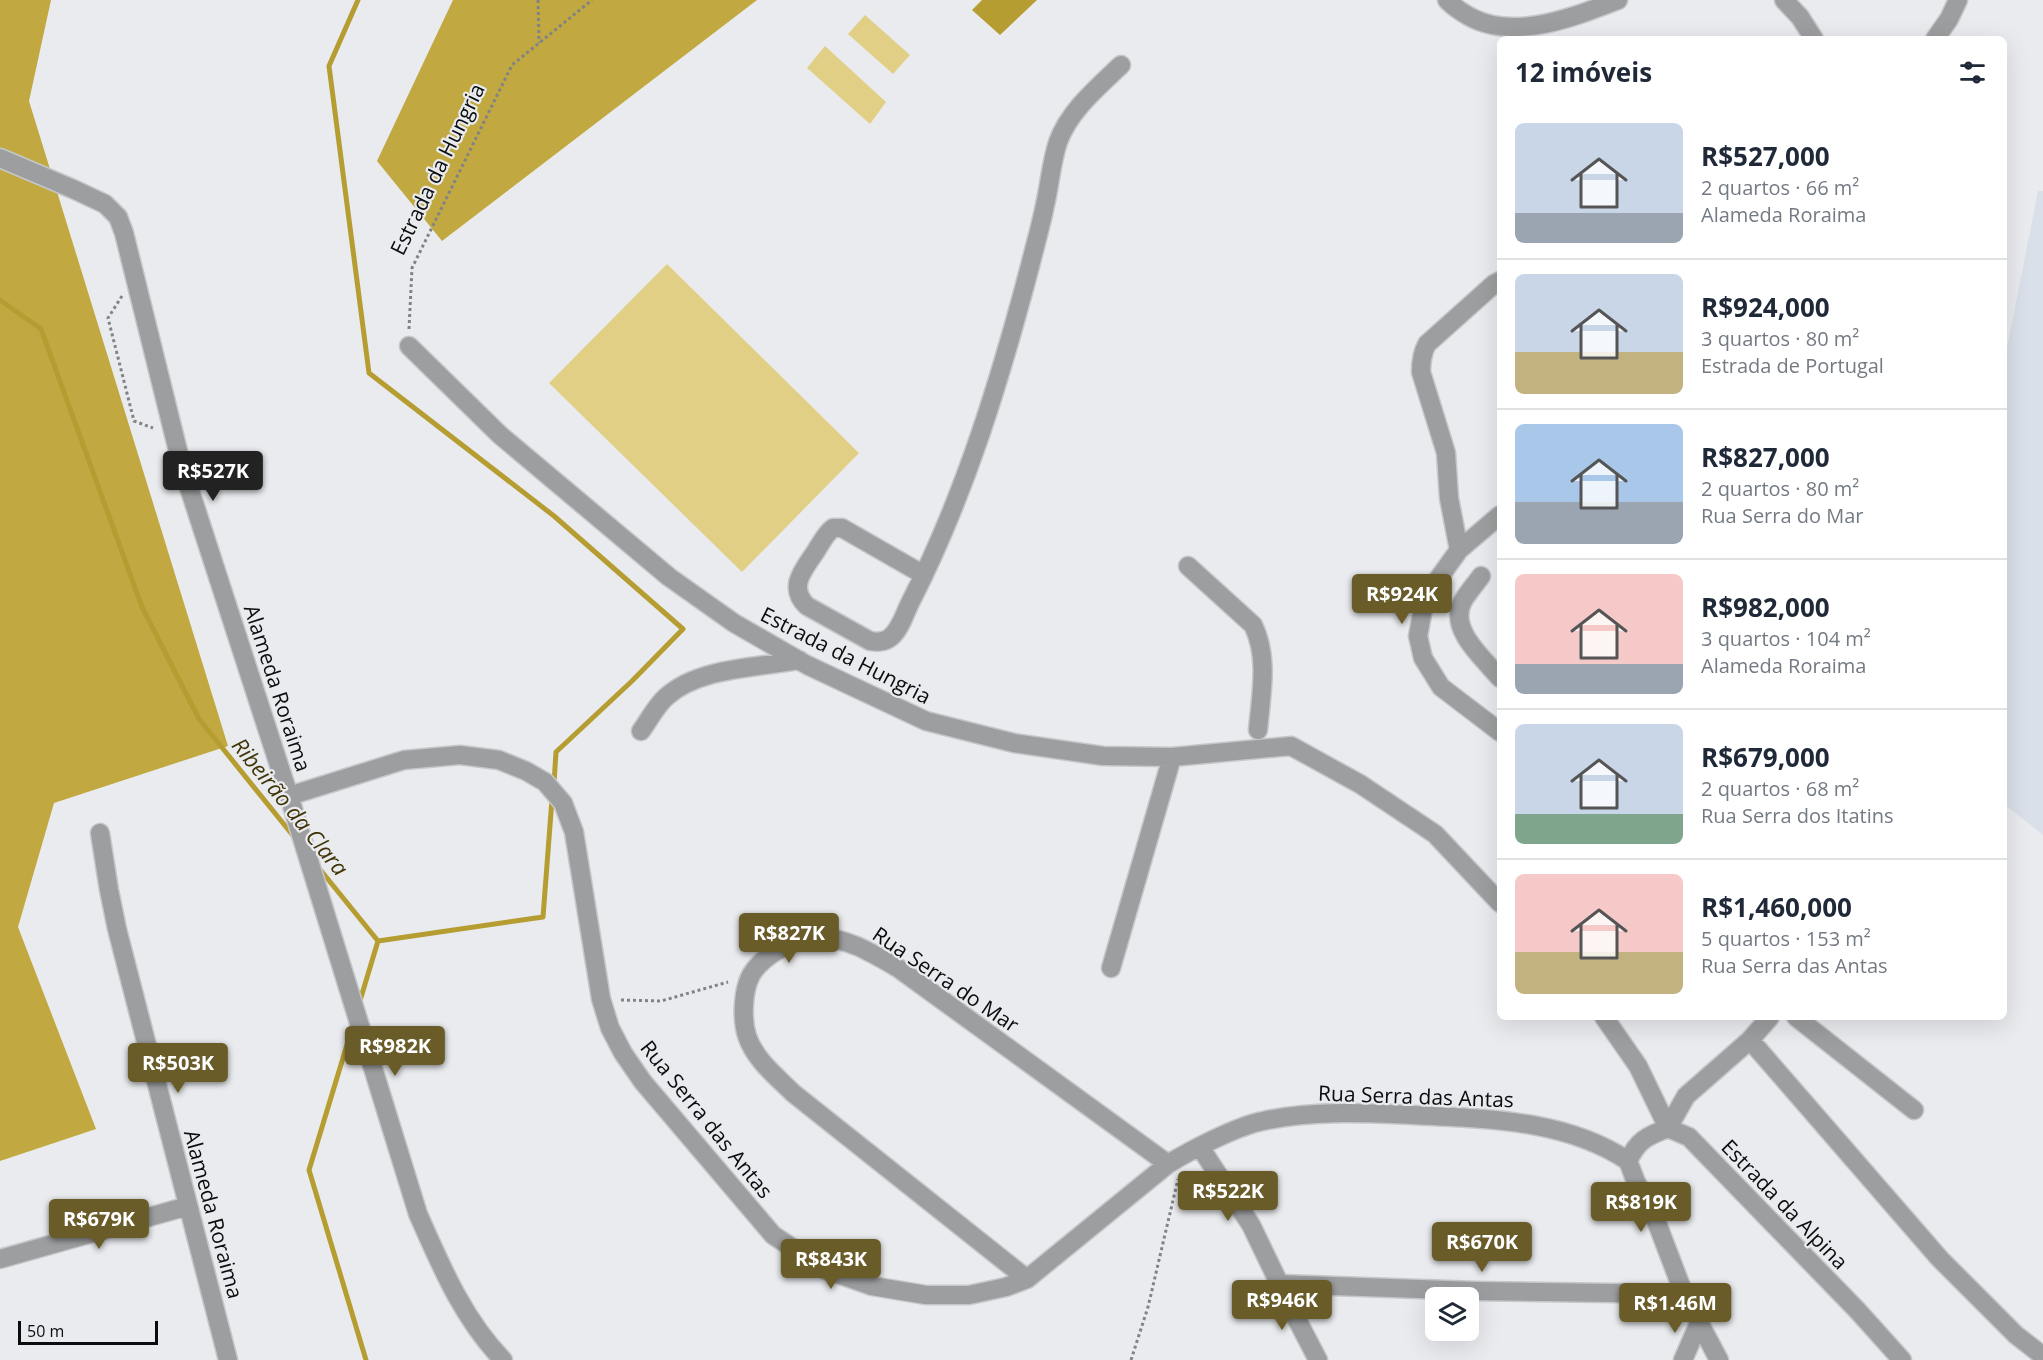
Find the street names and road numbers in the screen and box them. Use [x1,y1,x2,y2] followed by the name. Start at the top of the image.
[383,79,491,259] street label: Estrada da Hungria
[756,600,936,710] street label: Estrada da Hungria
[238,601,318,775] street label: Alameda Roraima
[867,920,1025,1039] street label: Rua Serra do Mar
[634,1034,780,1204] street label: Rua Serra das Antas
[1318,1079,1514,1113] street label: Rua Serra das Antas
[178,1126,250,1302] street label: Alameda Roraima
[1716,1133,1854,1275] street label: Estrada da Alpina

